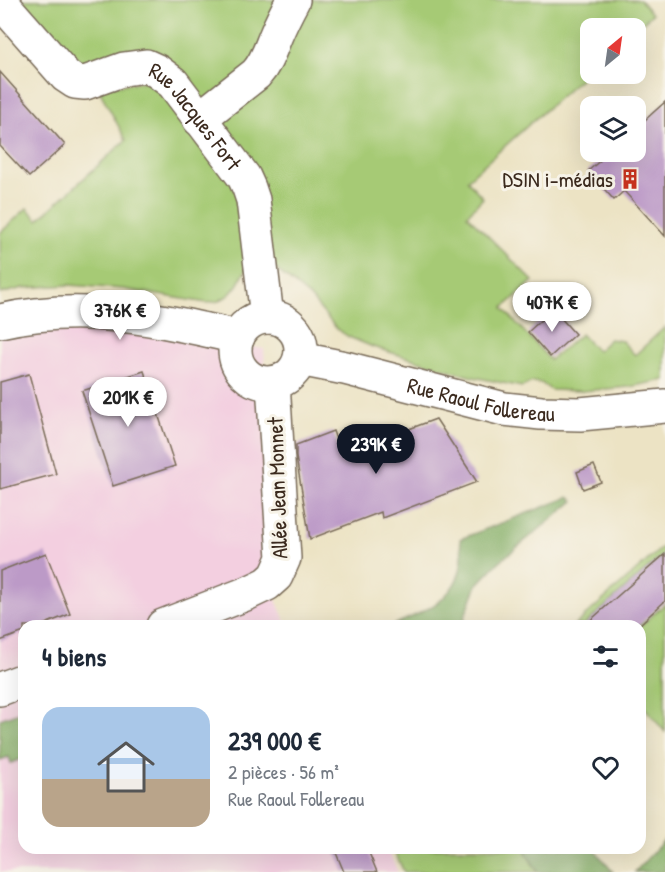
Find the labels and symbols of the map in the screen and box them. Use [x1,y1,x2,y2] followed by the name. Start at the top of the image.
[580,18,646,84] north arrow
[145,55,249,177] street label: Rue Jacques Fort
[502,164,613,194] place label: DSIN i-médias
[618,167,642,191] building icon: DSIN i-médias
[503,282,601,333] pin: 407K €
[71,290,169,341] pin: 376K €
[404,370,555,428] street label: Rue Raoul Follereau
[79,377,177,428] pin: 201K €
[260,416,294,559] street label: Allée Jean Monnet
[327,424,425,475] pin: 239K €

